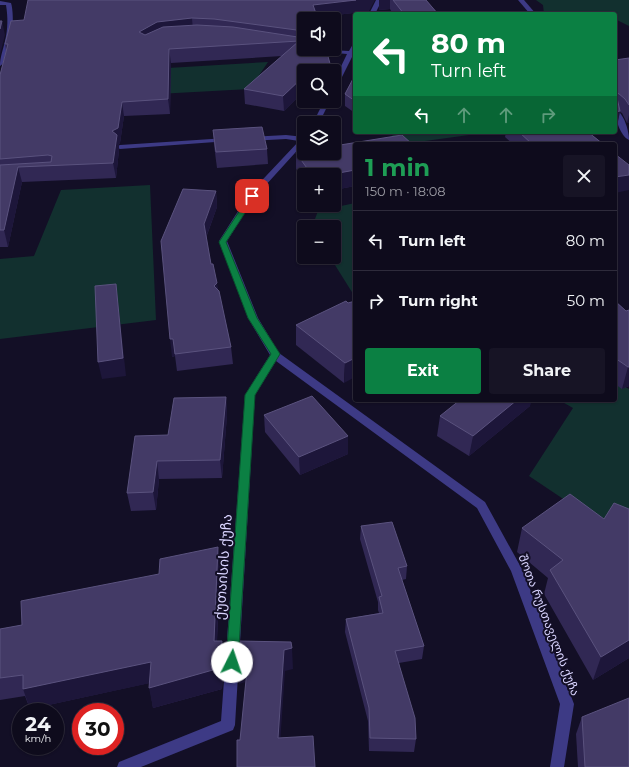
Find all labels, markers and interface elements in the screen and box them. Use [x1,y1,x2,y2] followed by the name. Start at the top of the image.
[297,12,341,264] map controls
[297,12,341,56] button: sound
[431,26,506,60] text: 80 m
[365,28,417,80] icon: left
[431,60,506,82] text: Turn left
[297,64,341,108] button: search
[411,104,433,126] icon: left
[453,104,475,126] icon: ahead
[495,104,517,126] icon: ahead
[537,104,559,126] icon: right
[297,116,341,160] button: layers
[365,153,430,182] text: 1 min
[563,155,605,197] button: close
[297,168,341,212] button: +
[235,179,269,213] pin
[365,183,446,199] text: 150 m · 18:08
[241,185,263,207] icon: arrive
[297,220,341,264] button: −
[365,230,387,252] icon: left
[399,231,466,250] text: Turn left
[566,231,605,250] text: 80 m
[365,290,387,312] icon: right
[399,291,478,310] text: Turn right
[567,291,605,310] text: 50 m
[365,348,481,394] button: Exit
[489,348,605,394] button: Share
[210,513,236,621] street label: ქუთაისის ქუჩა
[515,552,583,698] street label: შოთა რუსთაველის ქუჩა
[211,641,253,683] position arrow
[72,703,124,755] speed limit sign: 30
[25,712,51,736] text: 24
[25,732,51,745] text: km/h

